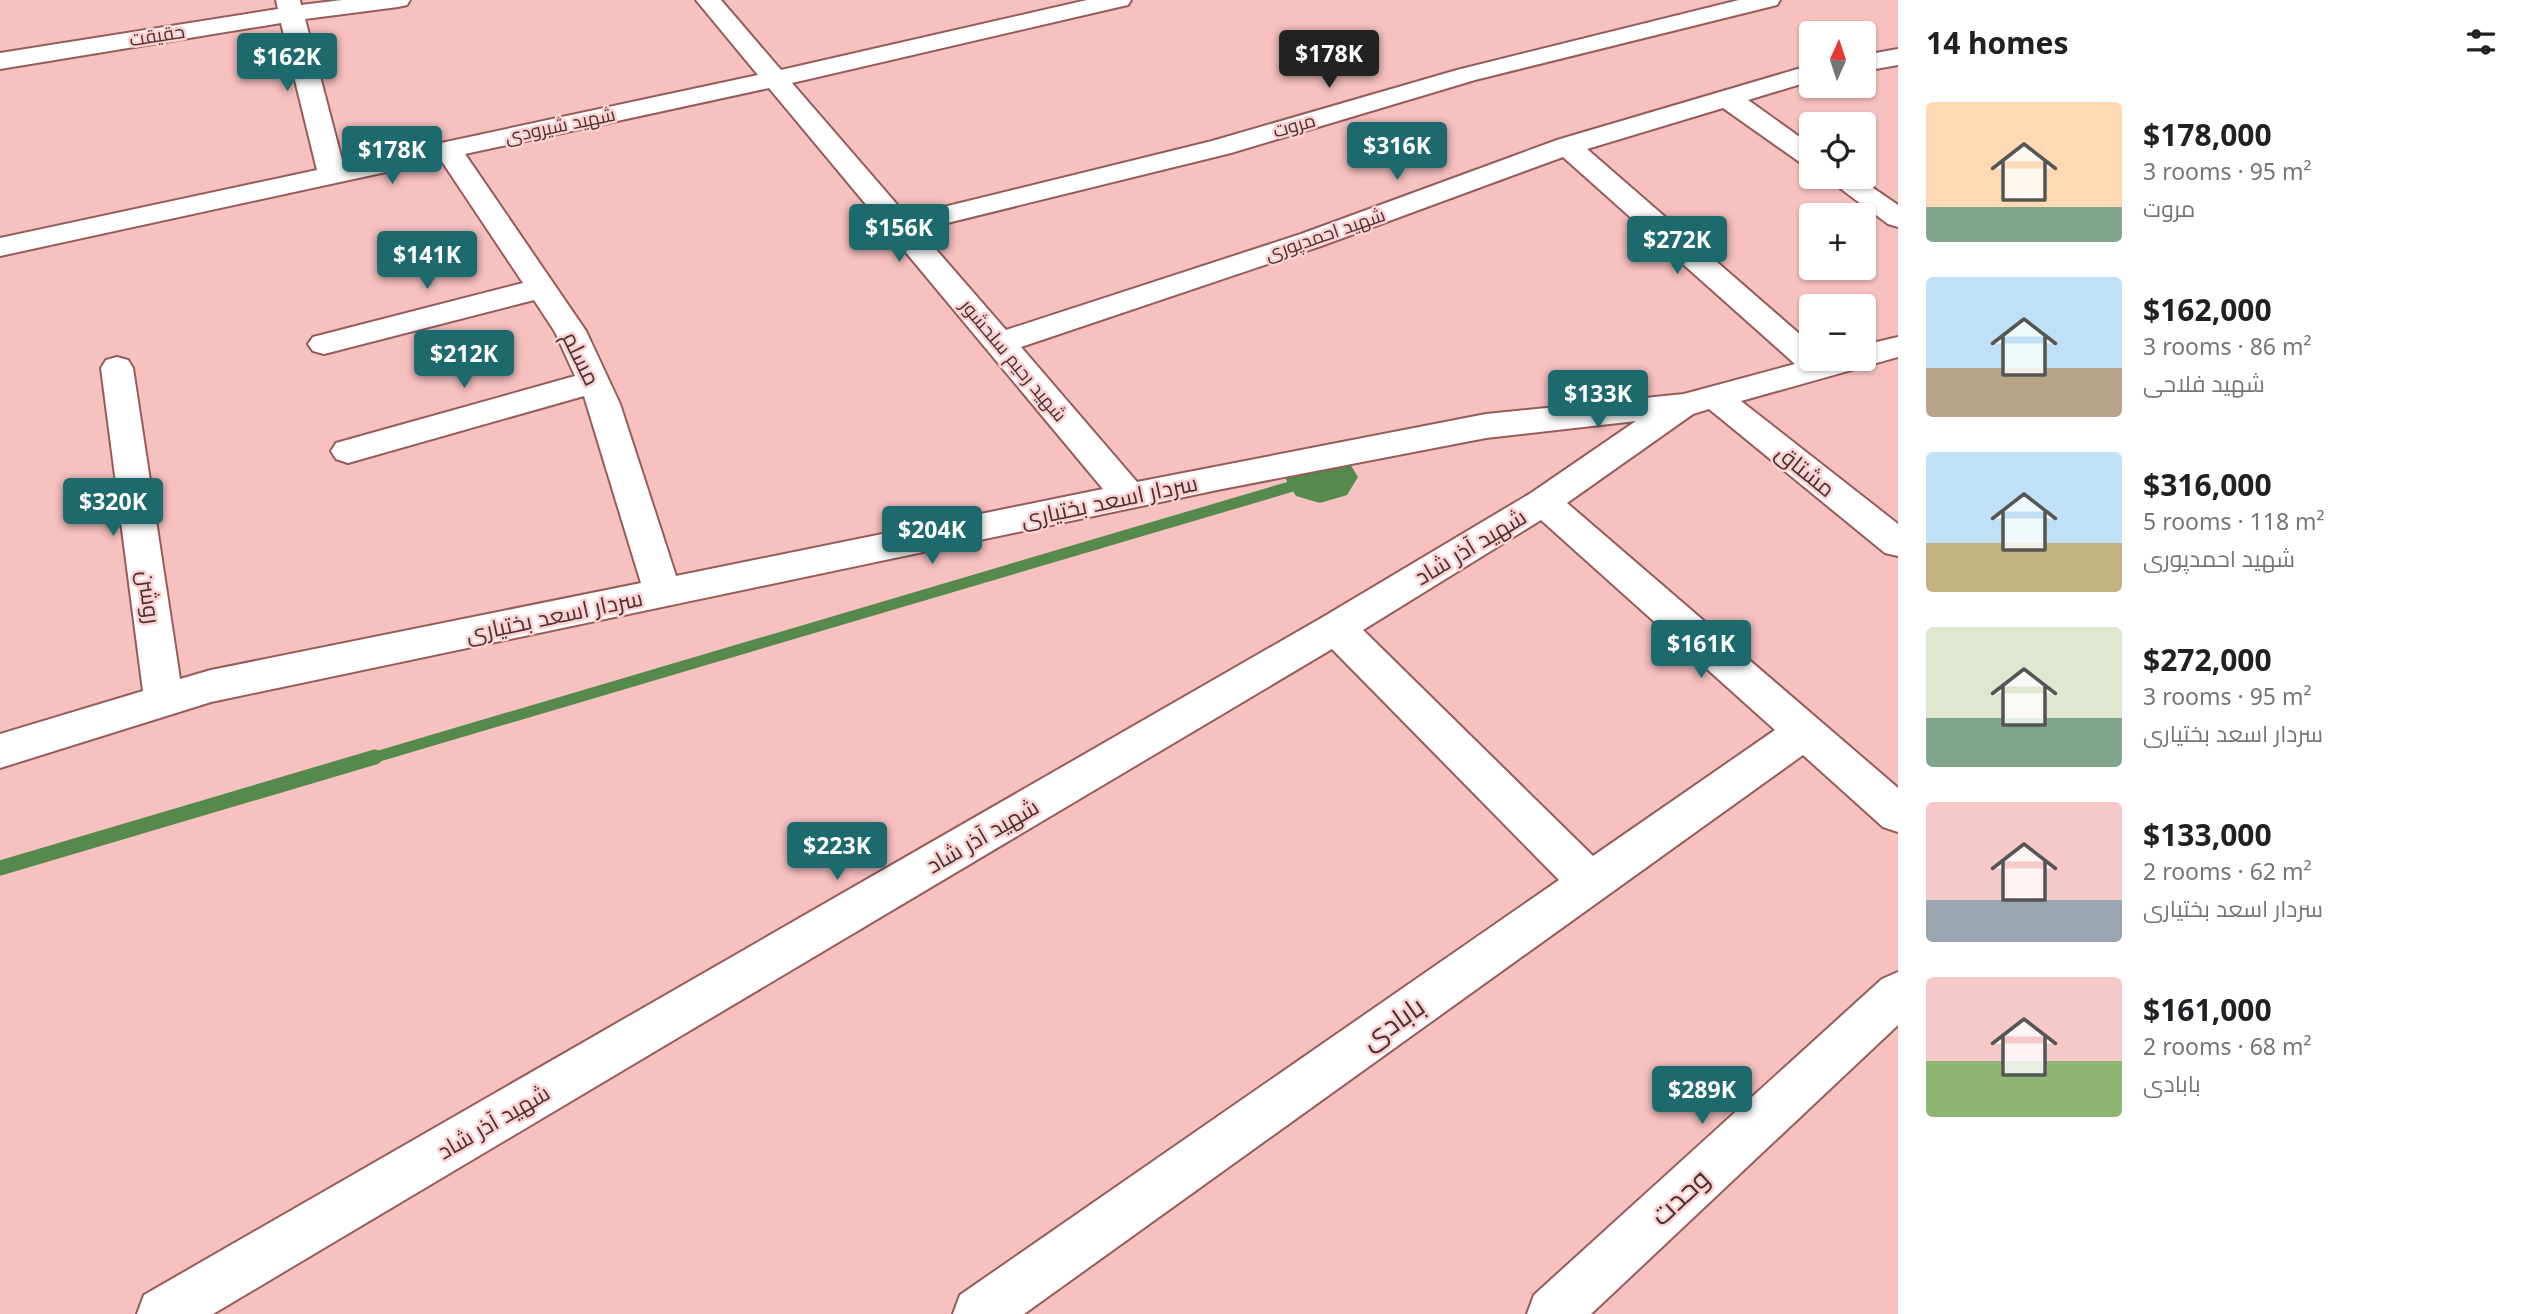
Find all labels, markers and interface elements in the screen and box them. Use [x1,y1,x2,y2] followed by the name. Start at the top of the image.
[127,18,187,52] street label: حقیقت
[1799,21,1876,98] north arrow
[1799,21,1876,371] map controls
[1926,22,2069,63] text: 14 homes
[2462,23,2500,61] icon: filters
[1280,31,1378,90] pin: $178K
[238,34,336,93] pin: $162K
[1295,37,1363,69] text: $178K
[253,40,321,72] text: $162K
[502,101,618,149] street label: شهید شیرودی
[1270,107,1318,143] street label: مروت
[1799,112,1876,189] button: locate
[2143,114,2272,155] text: $178,000
[1348,122,1446,182] pin: $316K
[343,127,441,186] pin: $178K
[1363,129,1431,161] text: $316K
[1982,130,2066,214] icon: home
[358,133,426,165] text: $178K
[2143,155,2312,187] text: 3 rooms · 95 m²
[2143,192,2195,224] text: مروت
[1261,201,1389,267] street label: شهید احمدپوری
[1799,203,1876,280] button: +
[850,204,948,264] pin: $156K
[865,211,933,243] text: $156K
[1628,216,1726,276] pin: $272K
[1643,223,1711,255] text: $272K
[378,232,476,291] pin: $141K
[393,238,461,270] text: $141K
[2143,289,2272,330] text: $162,000
[954,292,1073,428] street label: شهید رحیم سلحشور
[1799,294,1876,371] button: −
[1982,305,2066,389] icon: home
[554,325,609,391] street label: مسلم
[415,330,513,390] pin: $212K
[2143,330,2312,362] text: 3 rooms · 86 m²
[430,337,498,369] text: $212K
[2143,367,2265,399] text: شهید فلاحی
[1549,370,1647,430] pin: $133K
[1564,377,1632,409] text: $133K
[1770,436,1842,504] street label: مشتاق
[2143,464,2272,505] text: $316,000
[1018,466,1200,534] street label: سردار اسعد بختیاری
[64,478,162,538] pin: $320K
[1982,480,2066,564] icon: home
[79,485,147,517] text: $320K
[1408,500,1532,592] street label: شهید آذر شاد
[2143,505,2325,537] text: 5 rooms · 118 m²
[883,506,981,566] pin: $204K
[898,513,966,545] text: $204K
[2143,542,2295,574] text: شهید احمدپوری
[130,568,170,626] street label: روشن
[463,581,645,649] street label: سردار اسعد بختیاری
[1652,620,1750,680] pin: $161K
[1667,627,1735,659] text: $161K
[2143,639,2272,680] text: $272,000
[1982,655,2066,739] icon: home
[2143,680,2312,712] text: 3 rooms · 95 m²
[2143,717,2323,749] text: سردار اسعد بختیاری
[920,790,1044,880] street label: شهید آذر شاد
[2143,814,2272,855] text: $133,000
[788,822,886,882] pin: $223K
[803,829,871,861] text: $223K
[1982,830,2066,914] icon: home
[2143,855,2312,887] text: 2 rooms · 62 m²
[2143,892,2323,924] text: سردار اسعد بختیاری
[1352,986,1432,1058] street label: بابادی
[2143,989,2272,1030] text: $161,000
[1982,1005,2066,1089] icon: home
[2143,1030,2312,1062] text: 2 rooms · 68 m²
[1653,1066,1751,1126] pin: $289K
[2143,1067,2201,1099] text: بابادی
[1668,1073,1736,1105] text: $289K
[431,1076,555,1166] street label: شهید آذر شاد
[1641,1159,1717,1233] street label: وحدت

